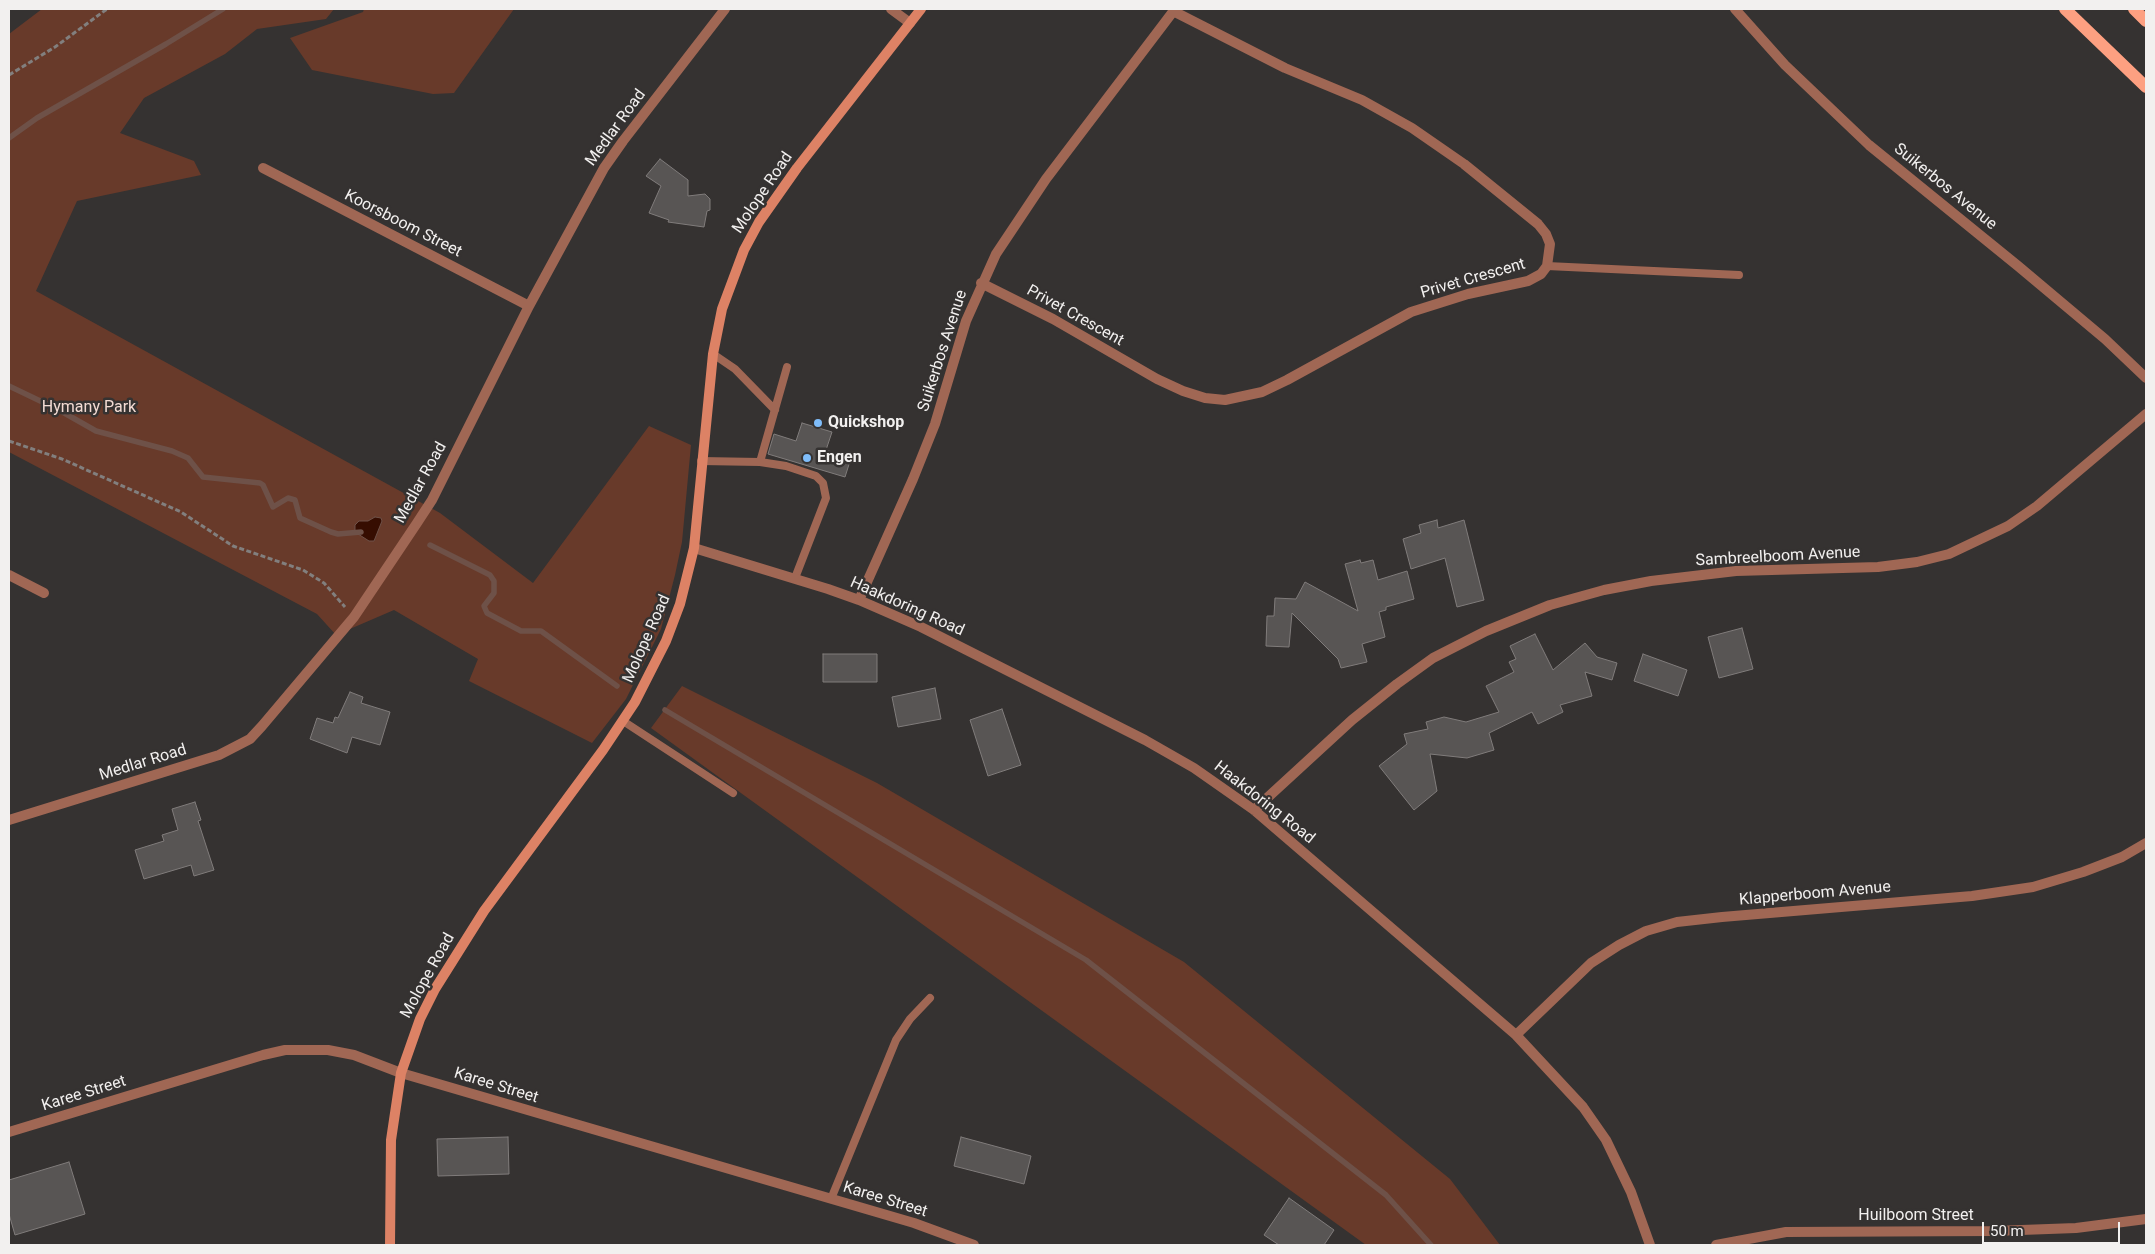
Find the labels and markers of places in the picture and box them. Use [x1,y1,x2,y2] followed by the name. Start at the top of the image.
[828,413,904,433] place label: Quickshop
[812,417,824,429] marker: Quickshop
[817,448,862,468] place label: Engen
[801,452,813,464] marker: Engen

